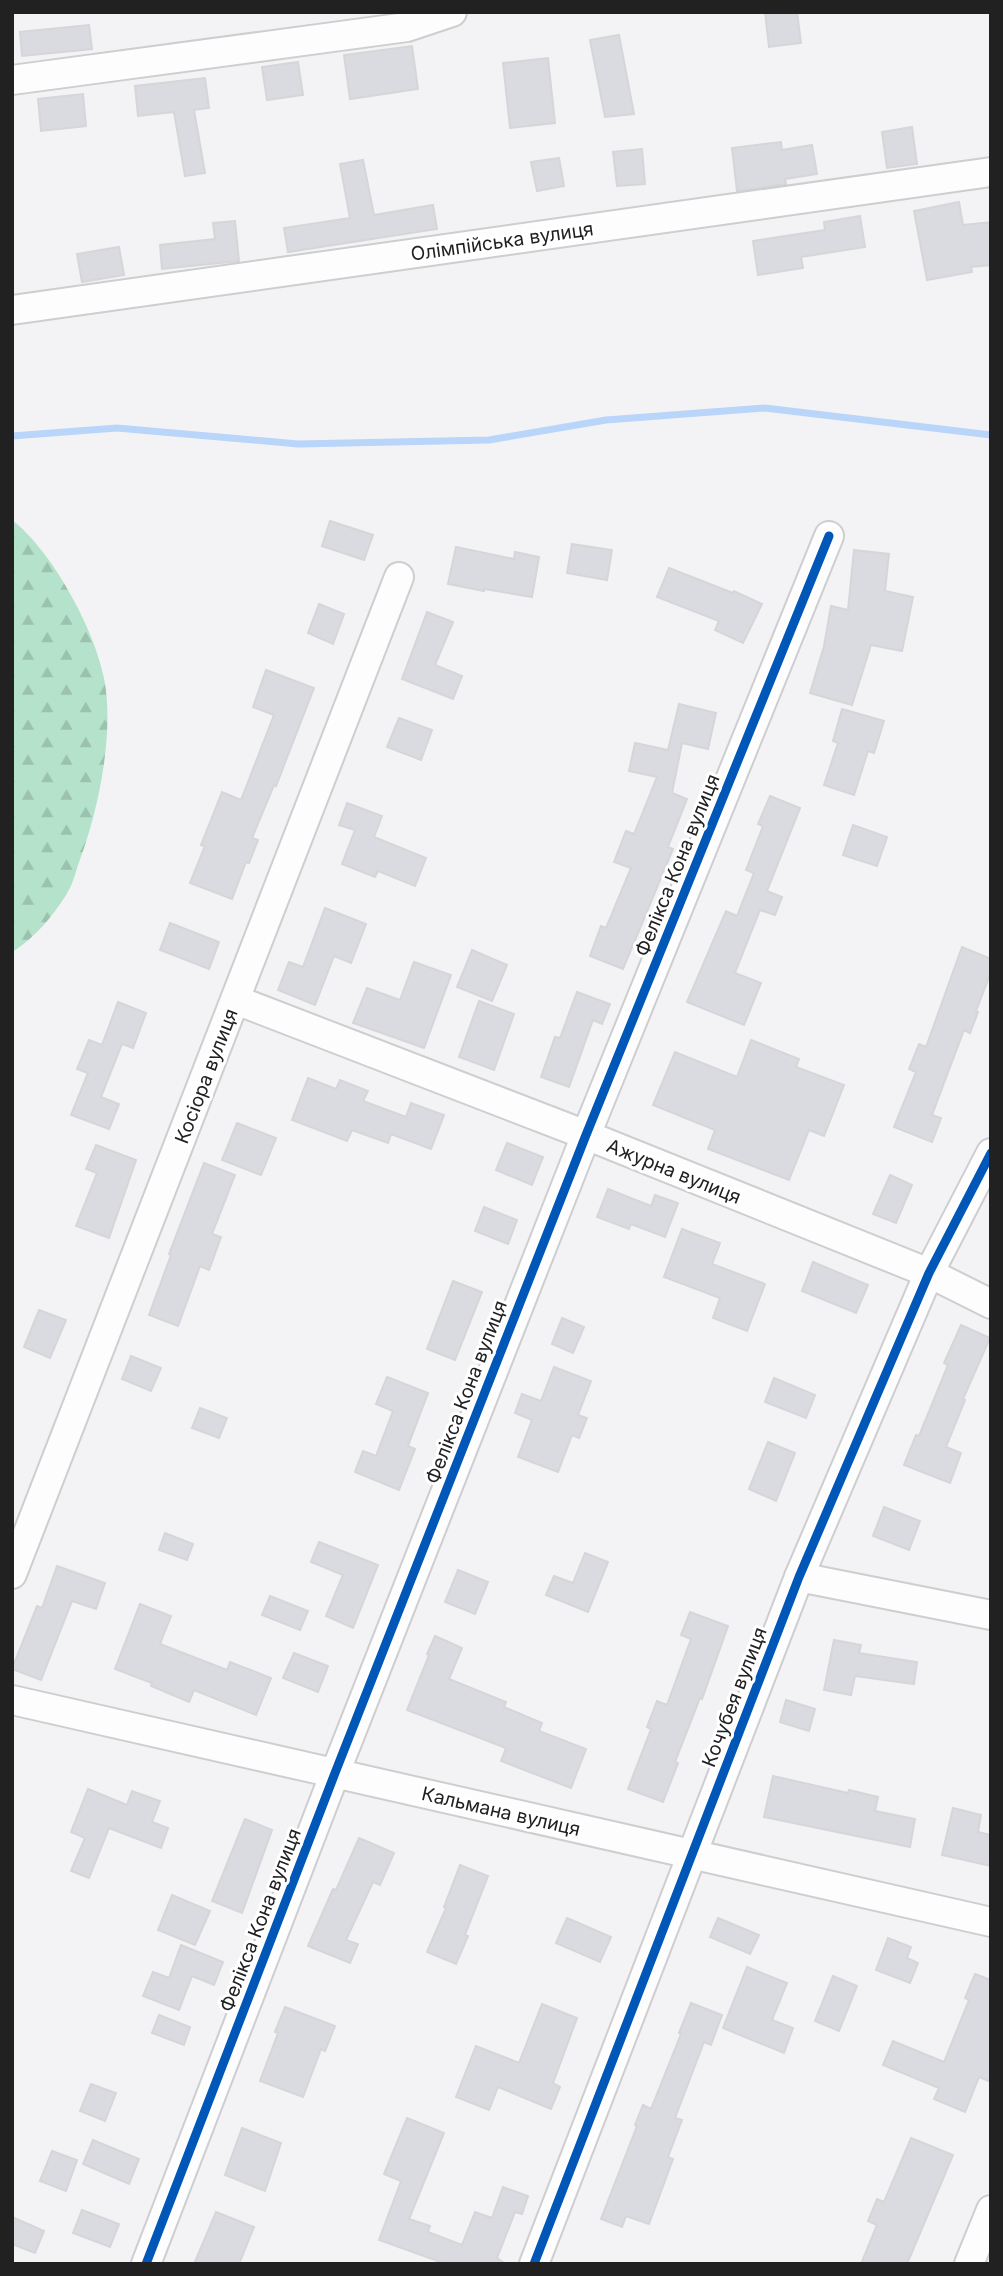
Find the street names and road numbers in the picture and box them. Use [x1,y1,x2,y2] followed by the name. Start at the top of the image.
[409,217,595,266] street label: Олімпійська вулиця
[630,771,725,960] street label: Фелікса Кона вулиця
[170,1005,243,1147] street label: Косіора вулиця
[603,1134,744,1209] street label: Ажурна вулиця
[421,1297,512,1487] street label: Фелікса Кона вулиця
[697,1624,772,1770] street label: Кочубея вулиця
[419,1782,582,1841] street label: Кальмана вулиця
[215,1825,306,2015] street label: Фелікса Кона вулиця

